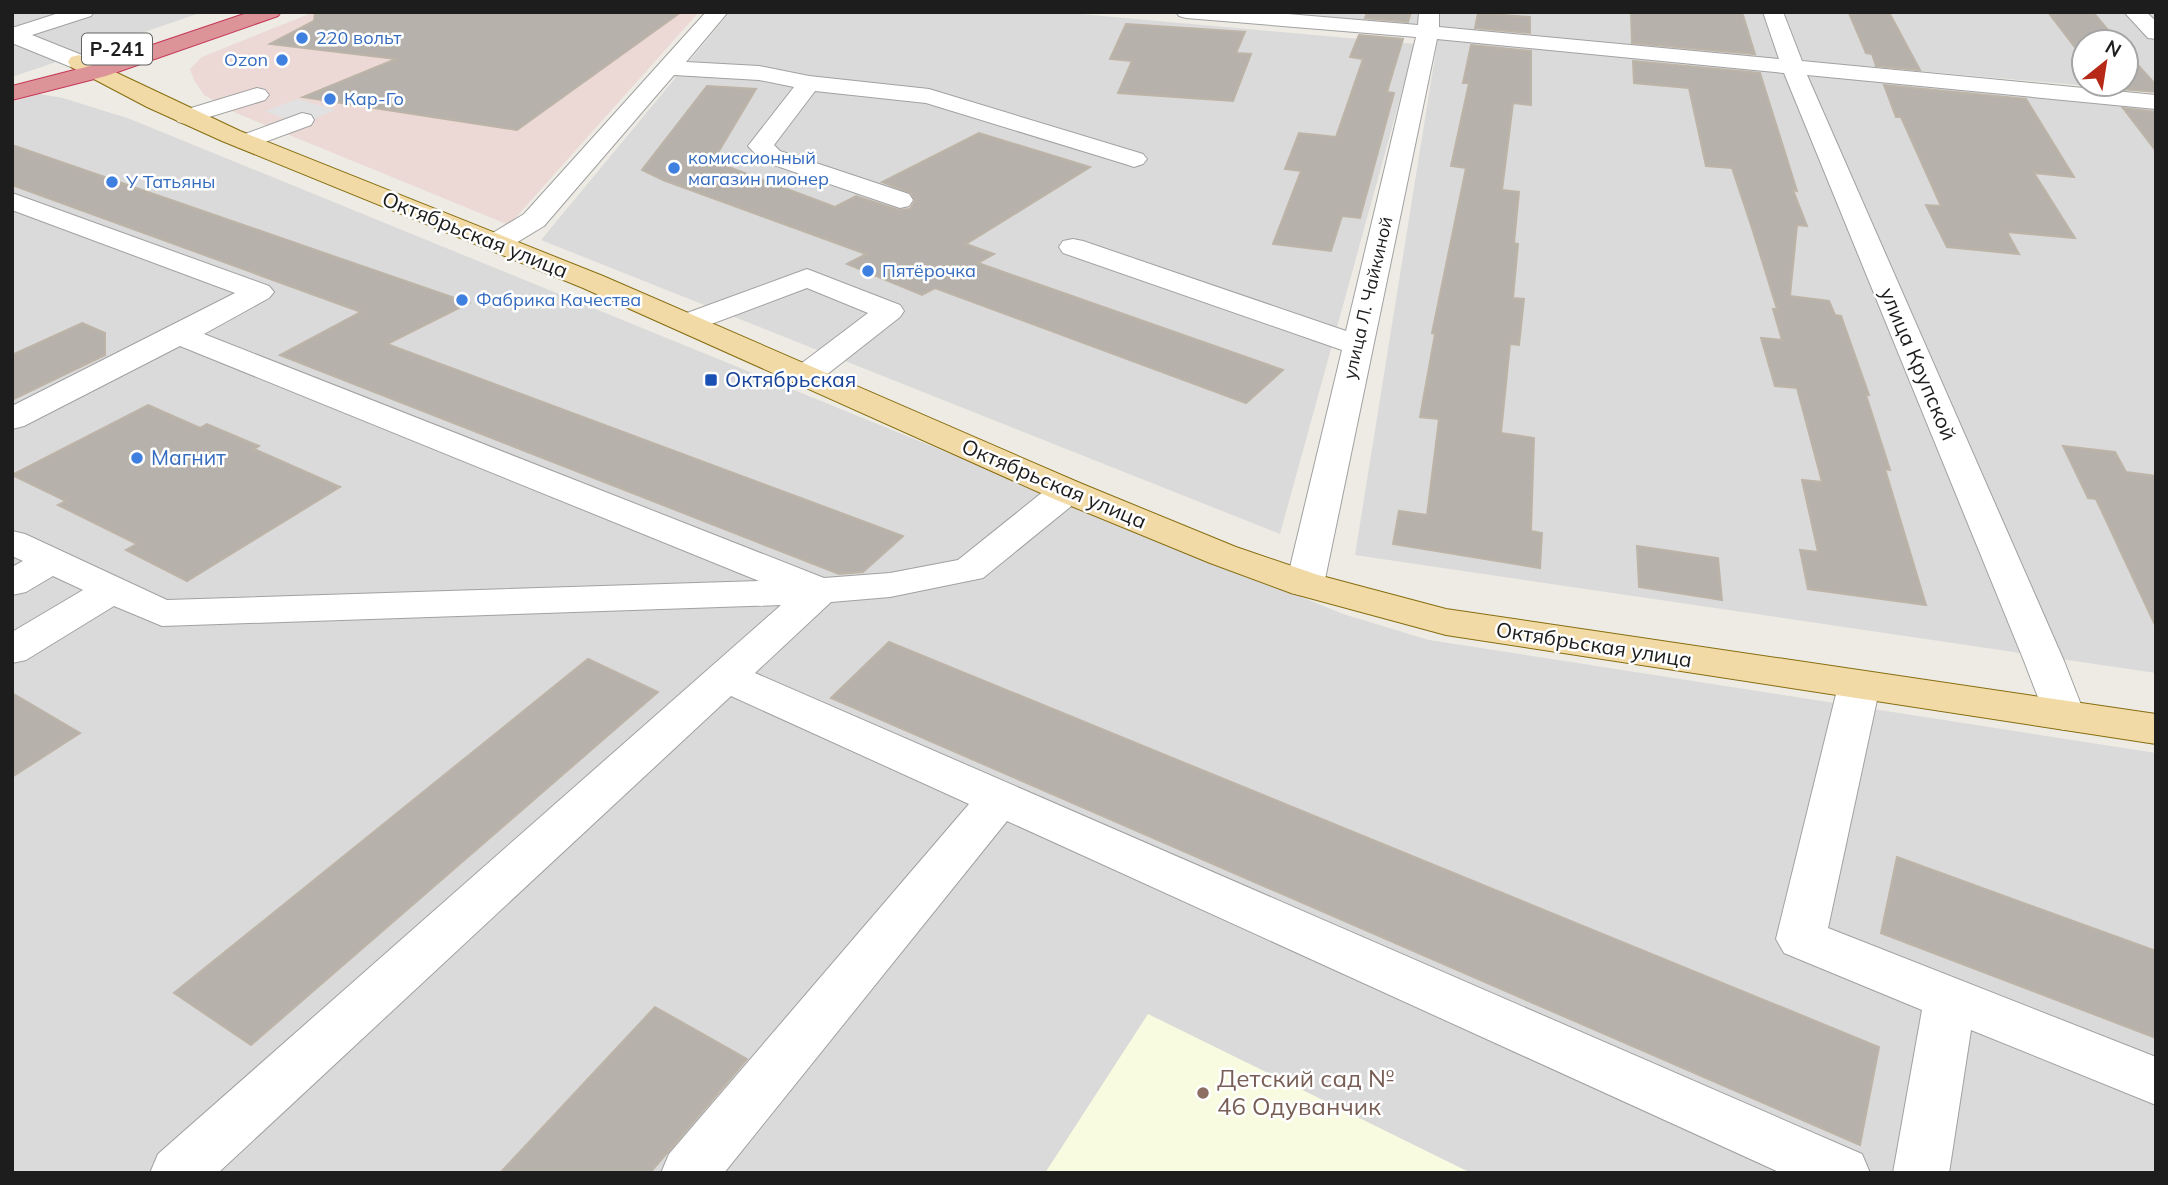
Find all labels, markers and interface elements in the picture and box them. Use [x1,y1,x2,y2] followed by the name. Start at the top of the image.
[316,26,402,49] place label: 220 вольт
[2070,28,2140,98] north arrow
[294,30,310,46] marker: 220 вольт
[82,34,152,64] road number: Р-241
[2101,34,2126,62] text: N
[224,48,268,71] place label: Ozon
[274,52,290,68] marker: Ozon
[344,87,404,110] place label: Кар-Го
[322,91,338,107] marker: Кар-Го
[688,146,829,190] place label: комиссионный магазин пионер
[666,160,682,176] marker: комиссионный магазин пионер
[125,170,215,193] place label: У Татьяны
[104,174,120,190] marker: У Татьяны
[379,185,572,283] street label: Октябрьская улица
[1338,214,1397,381] street label: улица Л. Чайкиной
[882,259,976,282] place label: Пятёрочка
[860,263,876,279] marker: Пятёрочка
[1875,283,1963,444] street label: улица Крупской
[476,288,641,311] place label: Фабрика Качества
[454,292,470,308] marker: Фабрика Качества
[725,366,856,392] place label: Октябрьская
[703,372,719,388] marker: Октябрьская
[958,432,1151,534] street label: Октябрьская улица
[151,444,226,470] place label: Магнит
[129,450,145,466] marker: Магнит
[1494,616,1694,672] street label: Октябрьская улица
[1217,1063,1394,1121] place label: Детский сад № 46 Одуванчик
[1195,1085,1211,1101] marker: Детский сад № 46 Одуванчик

